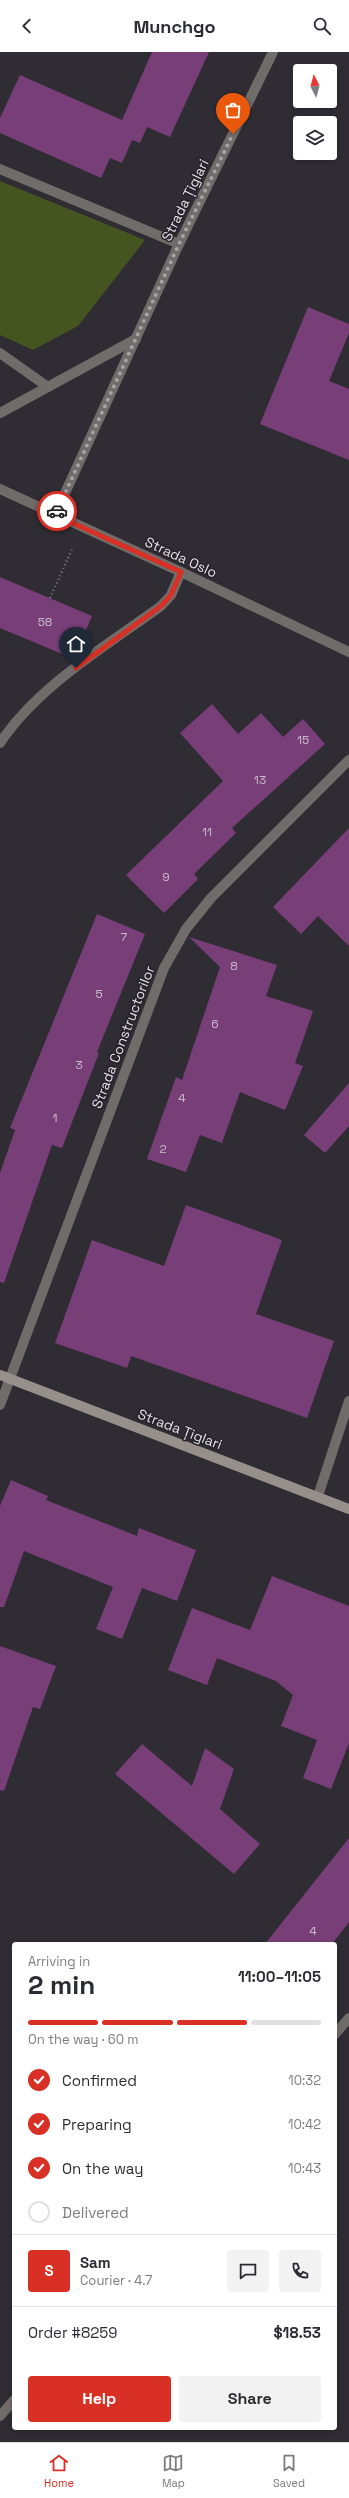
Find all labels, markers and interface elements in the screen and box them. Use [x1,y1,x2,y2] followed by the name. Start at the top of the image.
[16,15,38,37] icon: back
[133,15,216,38] text: Munchgo
[311,15,333,37] icon: search
[293,64,337,108] north arrow
[293,64,337,160] map controls
[216,93,250,134] pin
[222,99,244,121] icon: bag
[293,116,337,160] button: layers
[157,156,213,244] street label: Strada Țiglari
[37,491,77,531] courier
[46,500,68,522] icon: car
[142,532,220,582] street label: Strada Oslo
[38,614,52,630] house number: 58
[59,627,93,668] pin
[65,633,87,655] icon: home
[297,732,309,748] house number: 15
[254,772,266,788] house number: 13
[202,824,212,840] house number: 11
[162,869,170,885] house number: 9
[121,929,128,945] house number: 7
[230,958,238,974] house number: 8
[87,963,159,1111] street label: Strada Constructorilor
[95,986,103,1002] house number: 5
[211,1016,219,1032] house number: 6
[75,1057,83,1073] house number: 3
[178,1090,186,1106] house number: 4
[52,1110,58,1126] house number: 1
[159,1141,167,1157] house number: 2
[135,1405,225,1453] street label: Strada Țiglari
[309,1923,317,1939] house number: 4
[28,1953,90,1970] text: Arriving in
[238,1967,321,1986] text: 11:00–11:05
[28,1968,95,2002] text: 2 min
[28,2031,139,2048] text: On the way · 60 m
[28,2069,50,2091] icon: check
[62,2071,137,2090] text: Confirmed
[288,2072,321,2089] text: 10:32
[28,2113,50,2135] icon: check
[62,2115,132,2134] text: Preparing
[288,2116,321,2133] text: 10:42
[28,2157,50,2179] icon: check
[62,2159,143,2178] text: On the way
[288,2160,321,2177] text: 10:43
[62,2203,129,2222] text: Delivered
[227,2250,269,2292] button: chat
[279,2250,321,2292] button: phone
[80,2253,111,2272] text: Sam
[44,2261,54,2280] text: S
[80,2272,152,2289] text: Courier · 4.7
[28,2323,117,2342] text: Order #8259
[274,2323,321,2342] text: $18.53
[28,2376,171,2422] button: Help
[179,2376,321,2422] button: Share
[44,2452,74,2490] tab: Home
[162,2452,185,2490] tab: Map
[273,2452,305,2490] tab: Saved

